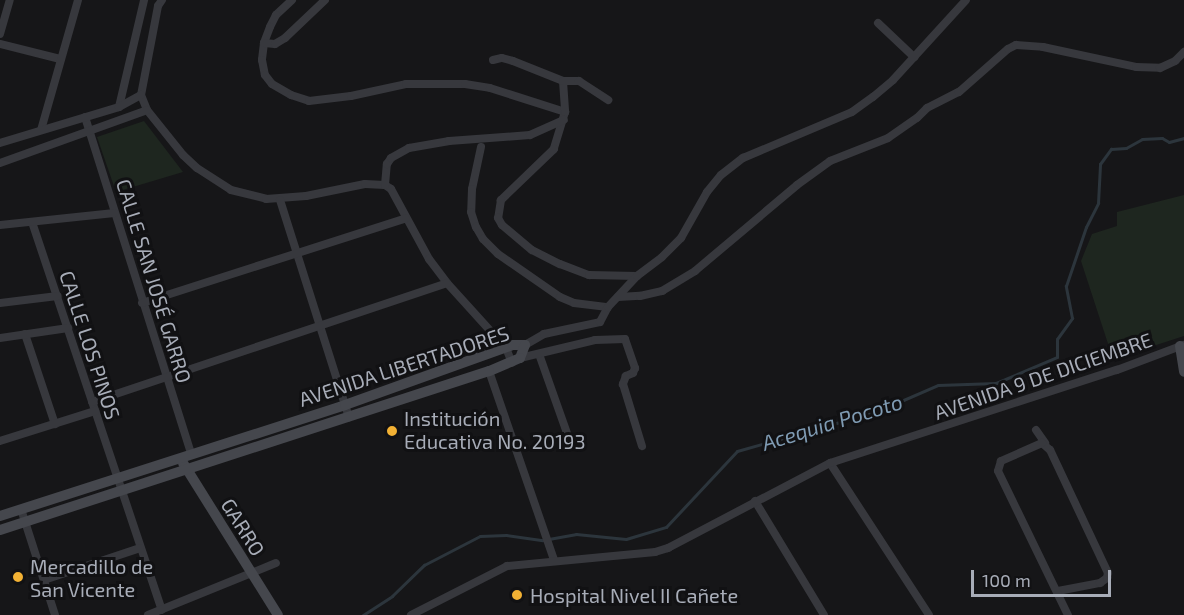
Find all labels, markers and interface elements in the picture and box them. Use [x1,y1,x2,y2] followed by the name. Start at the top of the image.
[111,176,197,386] street label: CALLE SAN JOSÉ GARRO
[55,268,125,422] street label: CALLE LOS PINOS
[296,321,512,411] street label: AVENIDA LIBERTADORES
[931,327,1155,425] street label: AVENIDA 9 DE DICIEMBRE
[759,389,905,455] water label: Acequia Pocoto
[404,407,586,454] place label: Institución Educativa No. 20193
[385,424,399,438] marker: Institución Educativa No. 20193
[216,494,270,560] street label: GARRO
[30,554,153,601] place label: Mercadillo de San Vicente
[974,558,1114,596] scale bar
[982,569,1031,591] text: 100 m
[11,570,25,584] marker: Mercadillo de San Vicente
[530,583,739,607] place label: Hospital Nivel II Cañete
[508,586,526,604] marker: Hospital Nivel II Cañete

